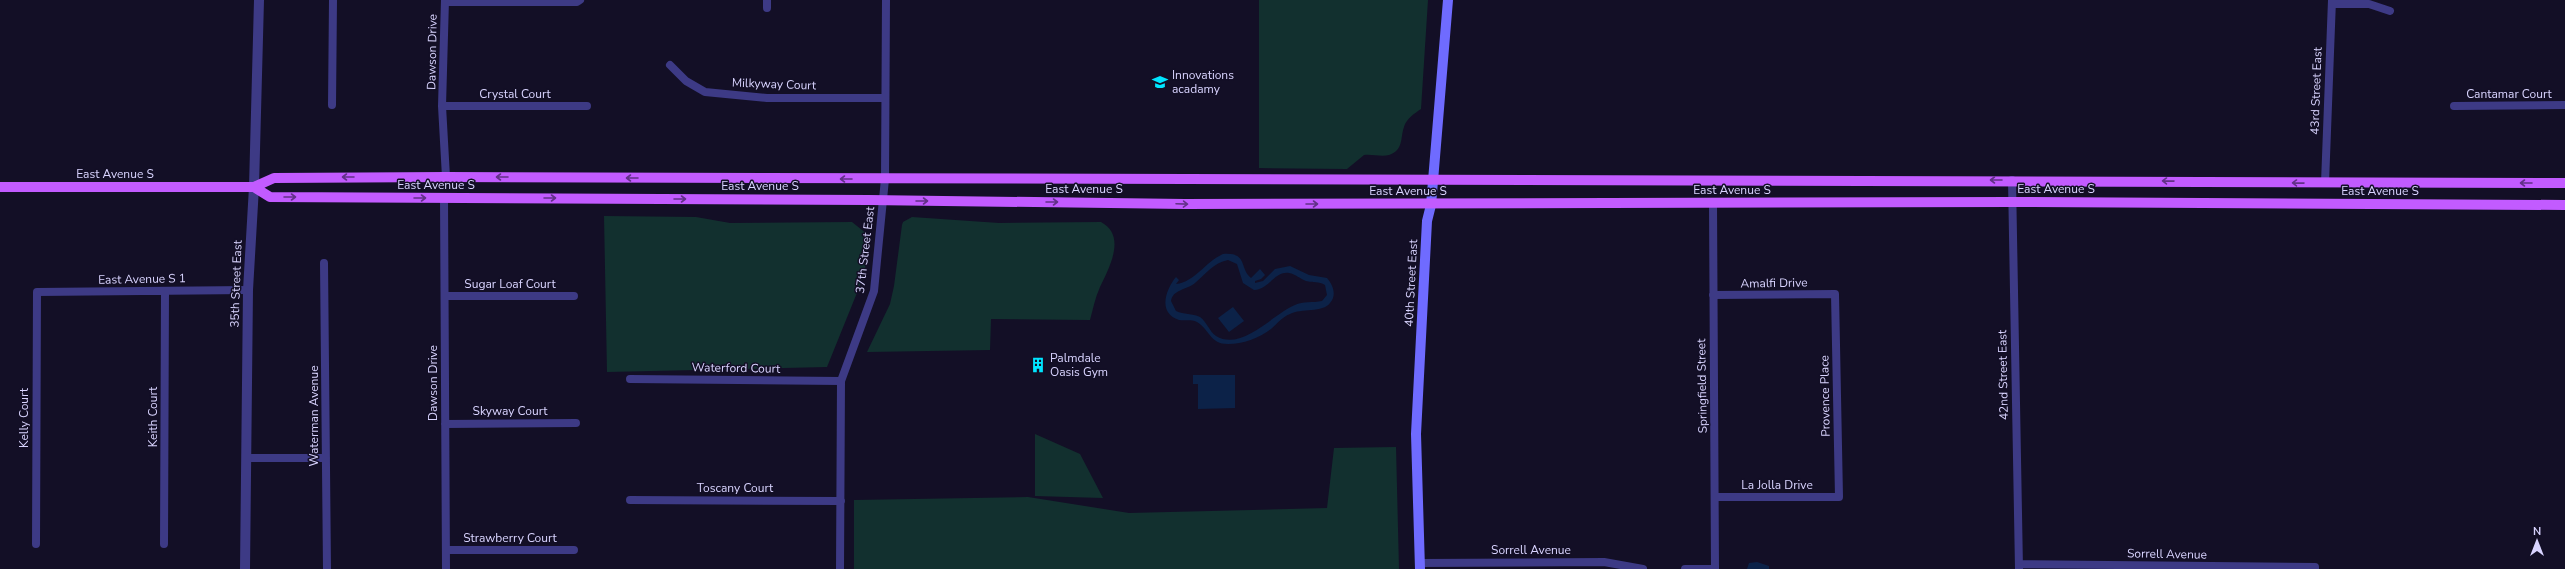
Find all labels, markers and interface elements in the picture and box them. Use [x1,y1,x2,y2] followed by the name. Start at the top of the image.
[423,14,441,90] street label: Dawson Drive
[2306,46,2326,135] street label: 43rd Street East
[1172,67,1234,97] place label: Innovations acadamy
[1151,73,1169,91] school or university icon: Innovations acadamy
[732,75,817,93] street label: Milkyway Court
[479,86,552,102] street label: Crystal Court
[2466,86,2553,102] street label: Cantamar Court
[76,166,154,182] street label: East Avenue S
[496,173,509,181] one-way arrow
[342,174,355,181] one-way arrow
[626,174,639,182] one-way arrow
[840,175,853,183] one-way arrow
[1990,176,2003,184] one-way arrow
[397,177,475,193] street label: East Avenue S
[2162,177,2175,185] one-way arrow
[721,178,799,194] street label: East Avenue S
[2292,179,2305,187] one-way arrow
[2520,179,2533,187] one-way arrow
[1045,181,1123,197] street label: East Avenue S
[2017,181,2095,197] street label: East Avenue S
[1693,182,1771,198] street label: East Avenue S
[1369,183,1447,199] street label: East Avenue S
[2341,183,2419,199] street label: East Avenue S
[283,193,296,201] one-way arrow
[413,194,426,201] one-way arrow
[543,194,556,202] one-way arrow
[673,195,686,203] one-way arrow
[915,197,928,205] one-way arrow
[1045,198,1058,206] one-way arrow
[1175,200,1188,208] one-way arrow
[1305,200,1318,208] one-way arrow
[852,205,878,294] street label: 37th Street East
[1401,238,1421,327] street label: 40th Street East
[226,239,246,328] street label: 35th Street East
[98,270,186,288] street label: East Avenue S 1
[1740,274,1808,292] street label: Amalfi Drive
[464,276,556,292] street label: Sugar Loaf Court
[1994,329,2012,420] street label: 42nd Street East
[1693,338,1711,433] street label: Springfield Street
[425,345,441,421] street label: Dawson Drive
[1050,350,1108,380] place label: Palmdale Oasis Gym
[1816,355,1834,437] street label: Provence Place
[1029,356,1047,374] building icon: Palmdale Oasis Gym
[692,359,781,377] street label: Waterford Court
[306,365,322,467] street label: Waterman Avenue
[145,386,161,447] street label: Keith Court
[16,387,32,448] street label: Kelly Court
[473,403,548,419] street label: Skyway Court
[1741,477,1813,493] street label: La Jolla Drive
[697,480,774,496] street label: Toscany Court
[2517,521,2557,561] north arrow
[2533,524,2541,539] text: N
[463,530,558,546] street label: Strawberry Court
[1491,542,1571,558] street label: Sorrell Avenue
[2127,545,2207,563] street label: Sorrell Avenue

